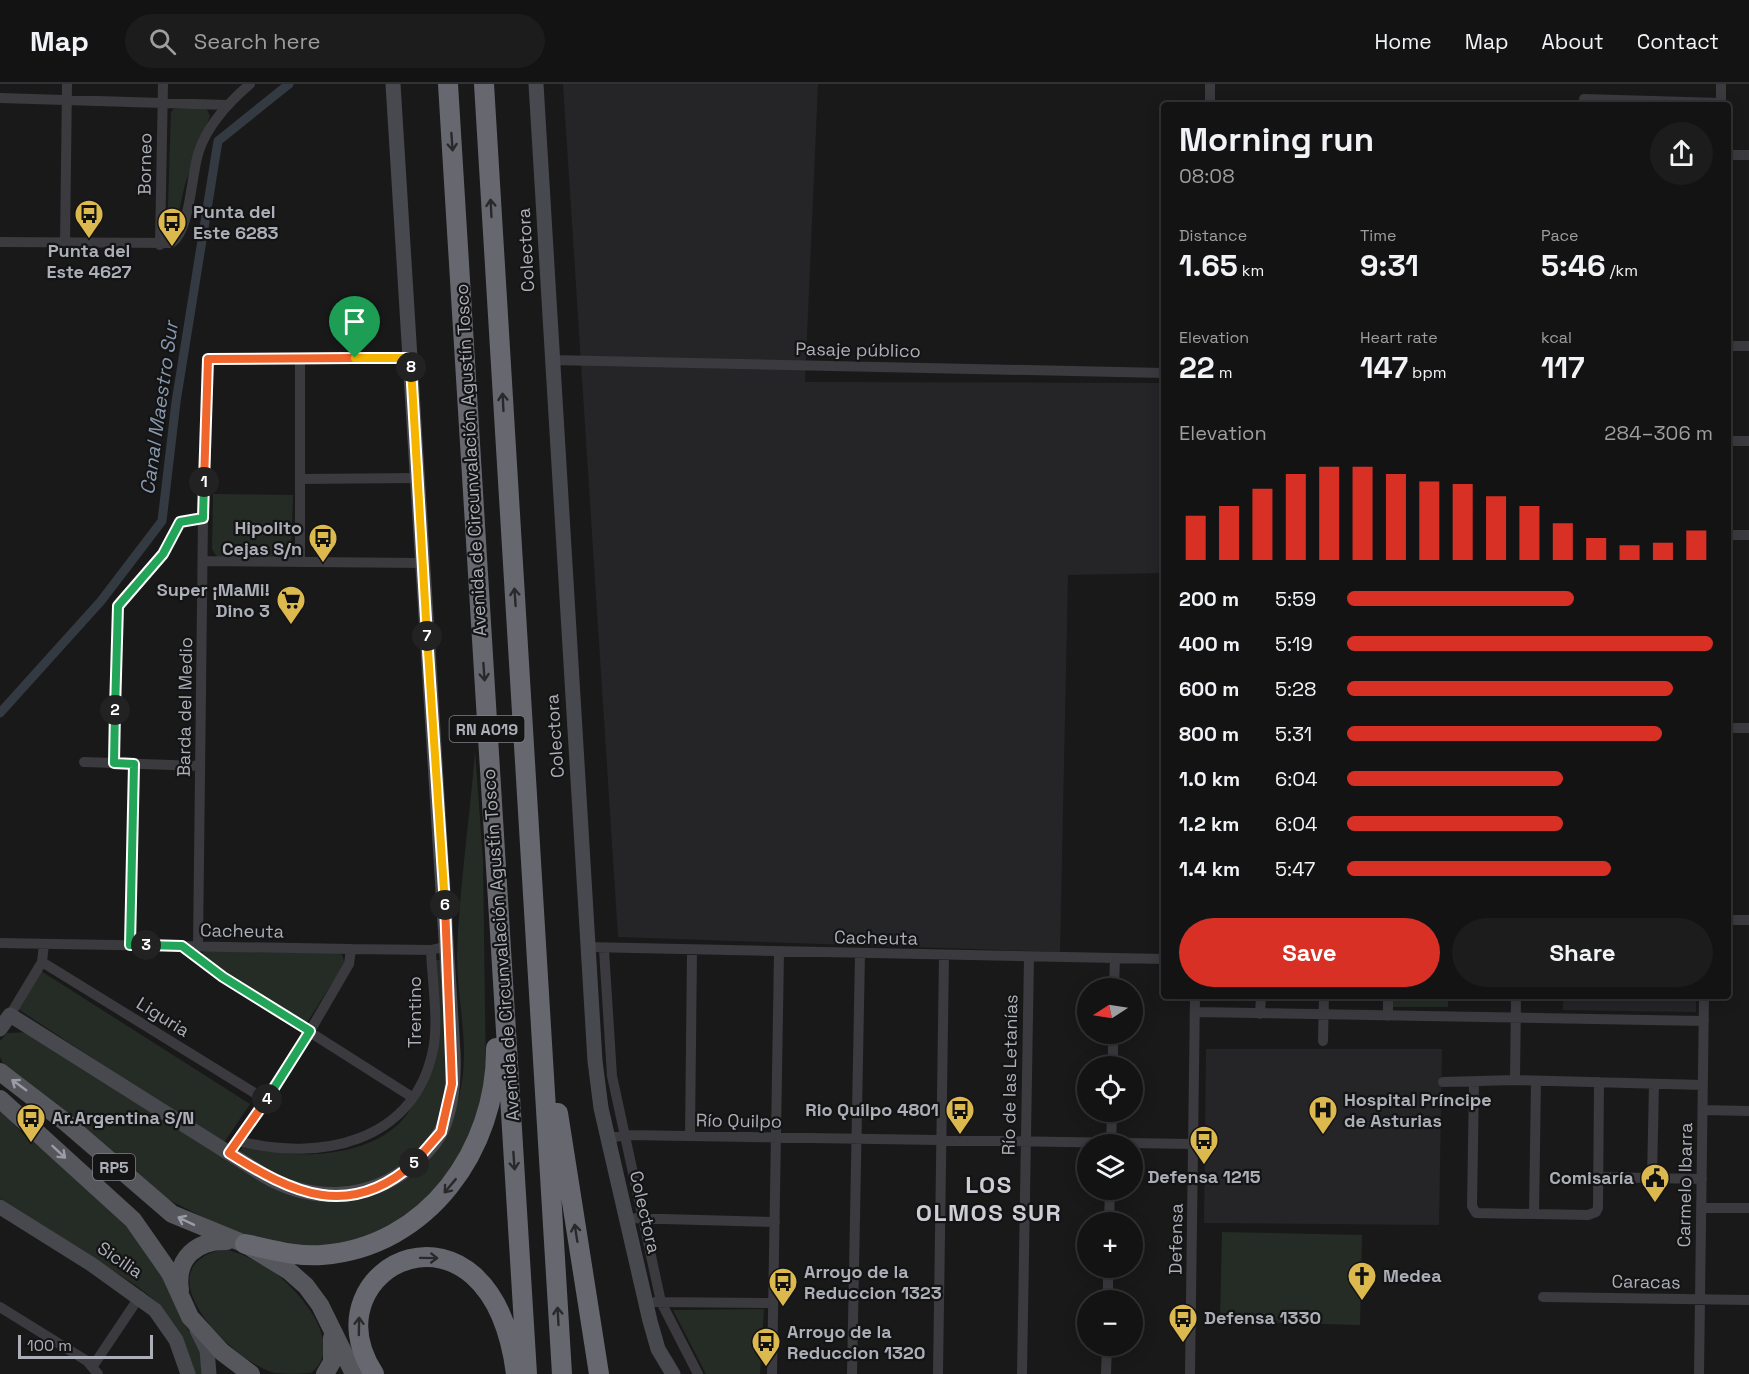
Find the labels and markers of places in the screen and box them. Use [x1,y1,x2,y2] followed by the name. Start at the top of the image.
[73,198,105,240] bus stop icon: Punta del Este 4627
[193,200,279,244] place label: Punta del Este 6283
[156,206,188,248] bus stop icon: Punta del Este 6283
[46,239,132,283] place label: Punta del Este 4627
[329,296,380,358] pin
[396,352,426,382] pin: 8
[189,467,219,497] pin: 1
[222,516,302,560] place label: Hipolito Cejas S/n
[307,522,339,564] bus stop icon: Hipolito Cejas S/n
[157,578,270,622] place label: Super ¡MaMi! Dino 3
[275,584,307,626] supermarket icon: Super ¡MaMi! Dino 3
[412,621,442,651] pin: 7
[100,695,130,725] pin: 2
[430,890,460,920] pin: 6
[131,930,161,960] pin: 3
[252,1084,282,1114] pin: 4
[1344,1088,1492,1132] place label: Hospital Príncipe de Asturias
[944,1094,976,1136] bus stop icon: Rio Quilpo 4801
[1307,1094,1339,1136] hospital icon: Hospital Príncipe de Asturias
[805,1098,939,1121] place label: Rio Quilpo 4801
[15,1102,47,1144] bus stop icon: Ar.Argentina S/N
[52,1106,194,1129] place label: Ar.Argentina S/N
[1188,1124,1220,1166] bus stop icon: Defensa 1215
[399,1148,429,1178] pin: 5
[1639,1162,1671,1204] public building icon: Comisaría
[1147,1165,1261,1188] place label: Defensa 1215
[1549,1166,1635,1189] place label: Comisaría
[804,1260,942,1304] place label: Arroyo de la Reduccion 1323
[1346,1260,1378,1302] church icon: Medea
[1383,1264,1442,1287] place label: Medea
[767,1266,799,1308] bus stop icon: Arroyo de la Reduccion 1323
[1167,1302,1199,1344] bus stop icon: Defensa 1330
[1204,1306,1321,1329] place label: Defensa 1330
[787,1320,925,1364] place label: Arroyo de la Reduccion 1320
[750,1326,782,1368] bus stop icon: Arroyo de la Reduccion 1320

